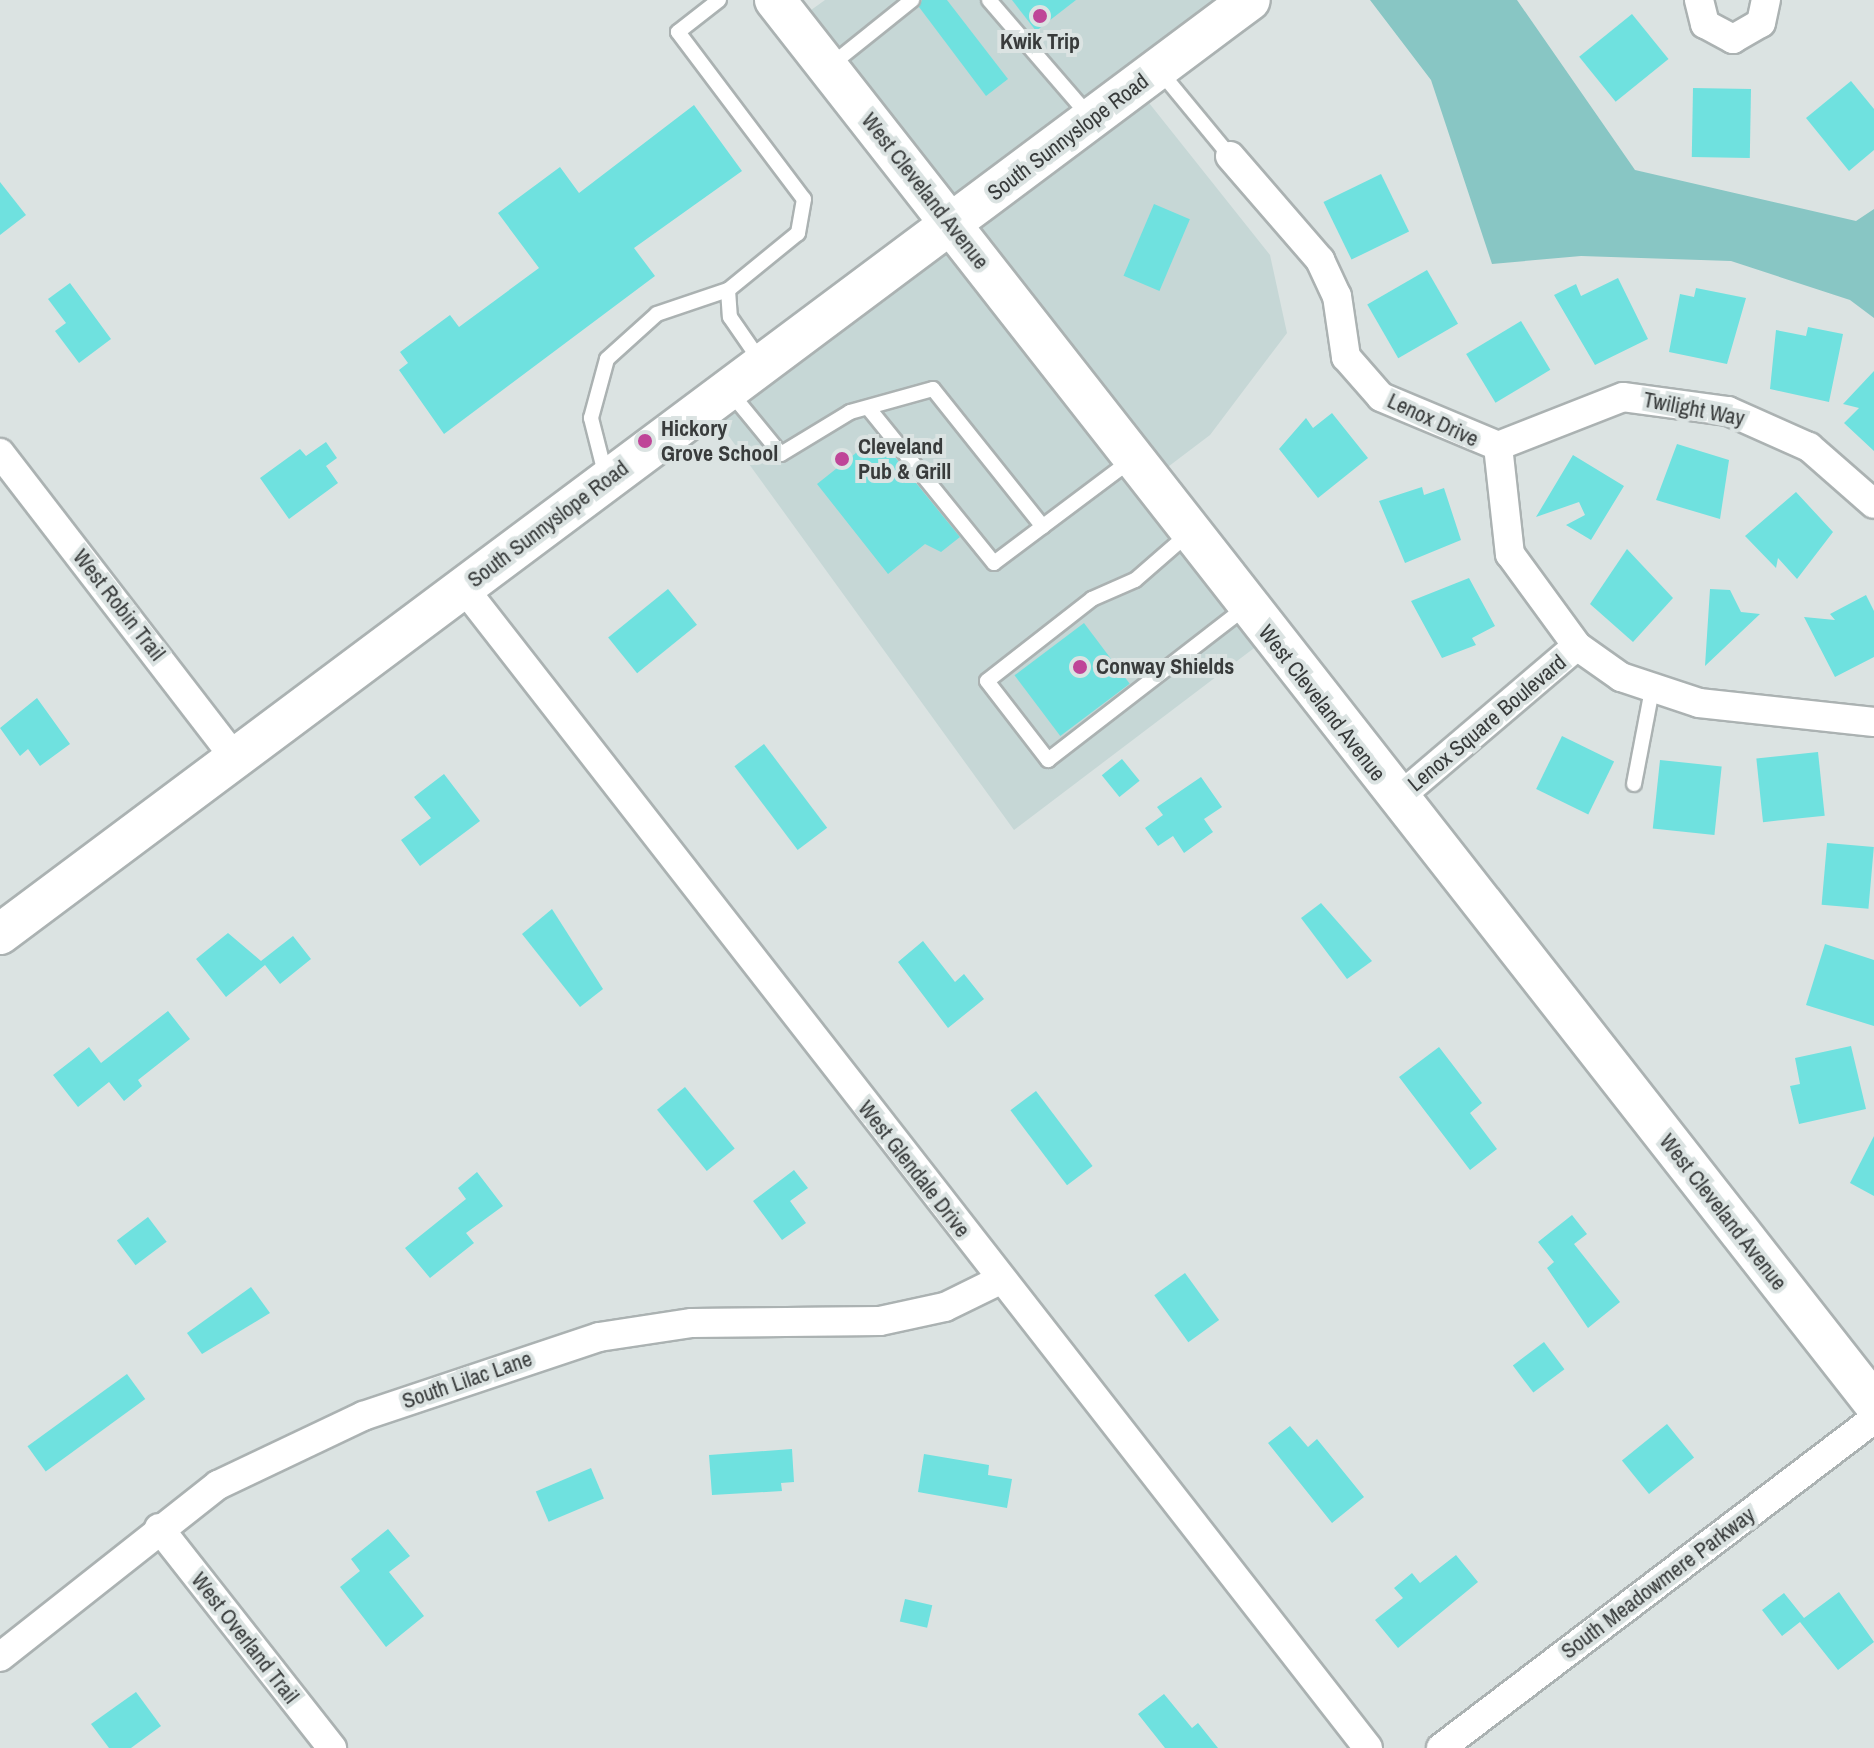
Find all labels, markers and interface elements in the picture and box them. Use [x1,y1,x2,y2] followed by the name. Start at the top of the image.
[1031,7,1049,25] marker: Kwik Trip
[1000,29,1080,55] place label: Kwik Trip
[982,68,1154,206] street label: South Sunnyslope Road
[856,107,994,275] street label: West Cleveland Avenue
[1641,386,1747,432] street label: Twilight Way
[1383,387,1483,453] street label: Lenox Drive
[661,415,778,466] place label: Hickory Grove School
[636,432,654,450] marker: Hickory Grove School
[858,433,951,484] place label: Cleveland Pub & Grill
[833,450,851,468] marker: Cleveland Pub & Grill
[462,455,634,593] street label: South Sunnyslope Road
[67,544,171,666] street label: West Robin Trail
[1253,619,1391,787] street label: West Cleveland Avenue
[1402,649,1572,797] street label: Lenox Square Boulevard
[1096,654,1234,680] place label: Conway Shields
[1071,658,1089,676] marker: Conway Shields
[852,1095,976,1243] street label: West Glendale Drive
[1654,1128,1792,1296] street label: West Cleveland Avenue
[399,1345,535,1415] street label: South Lilac Lane
[1556,1502,1760,1664] street label: South Meadowmere Parkway
[186,1567,304,1709] street label: West Overland Trail

